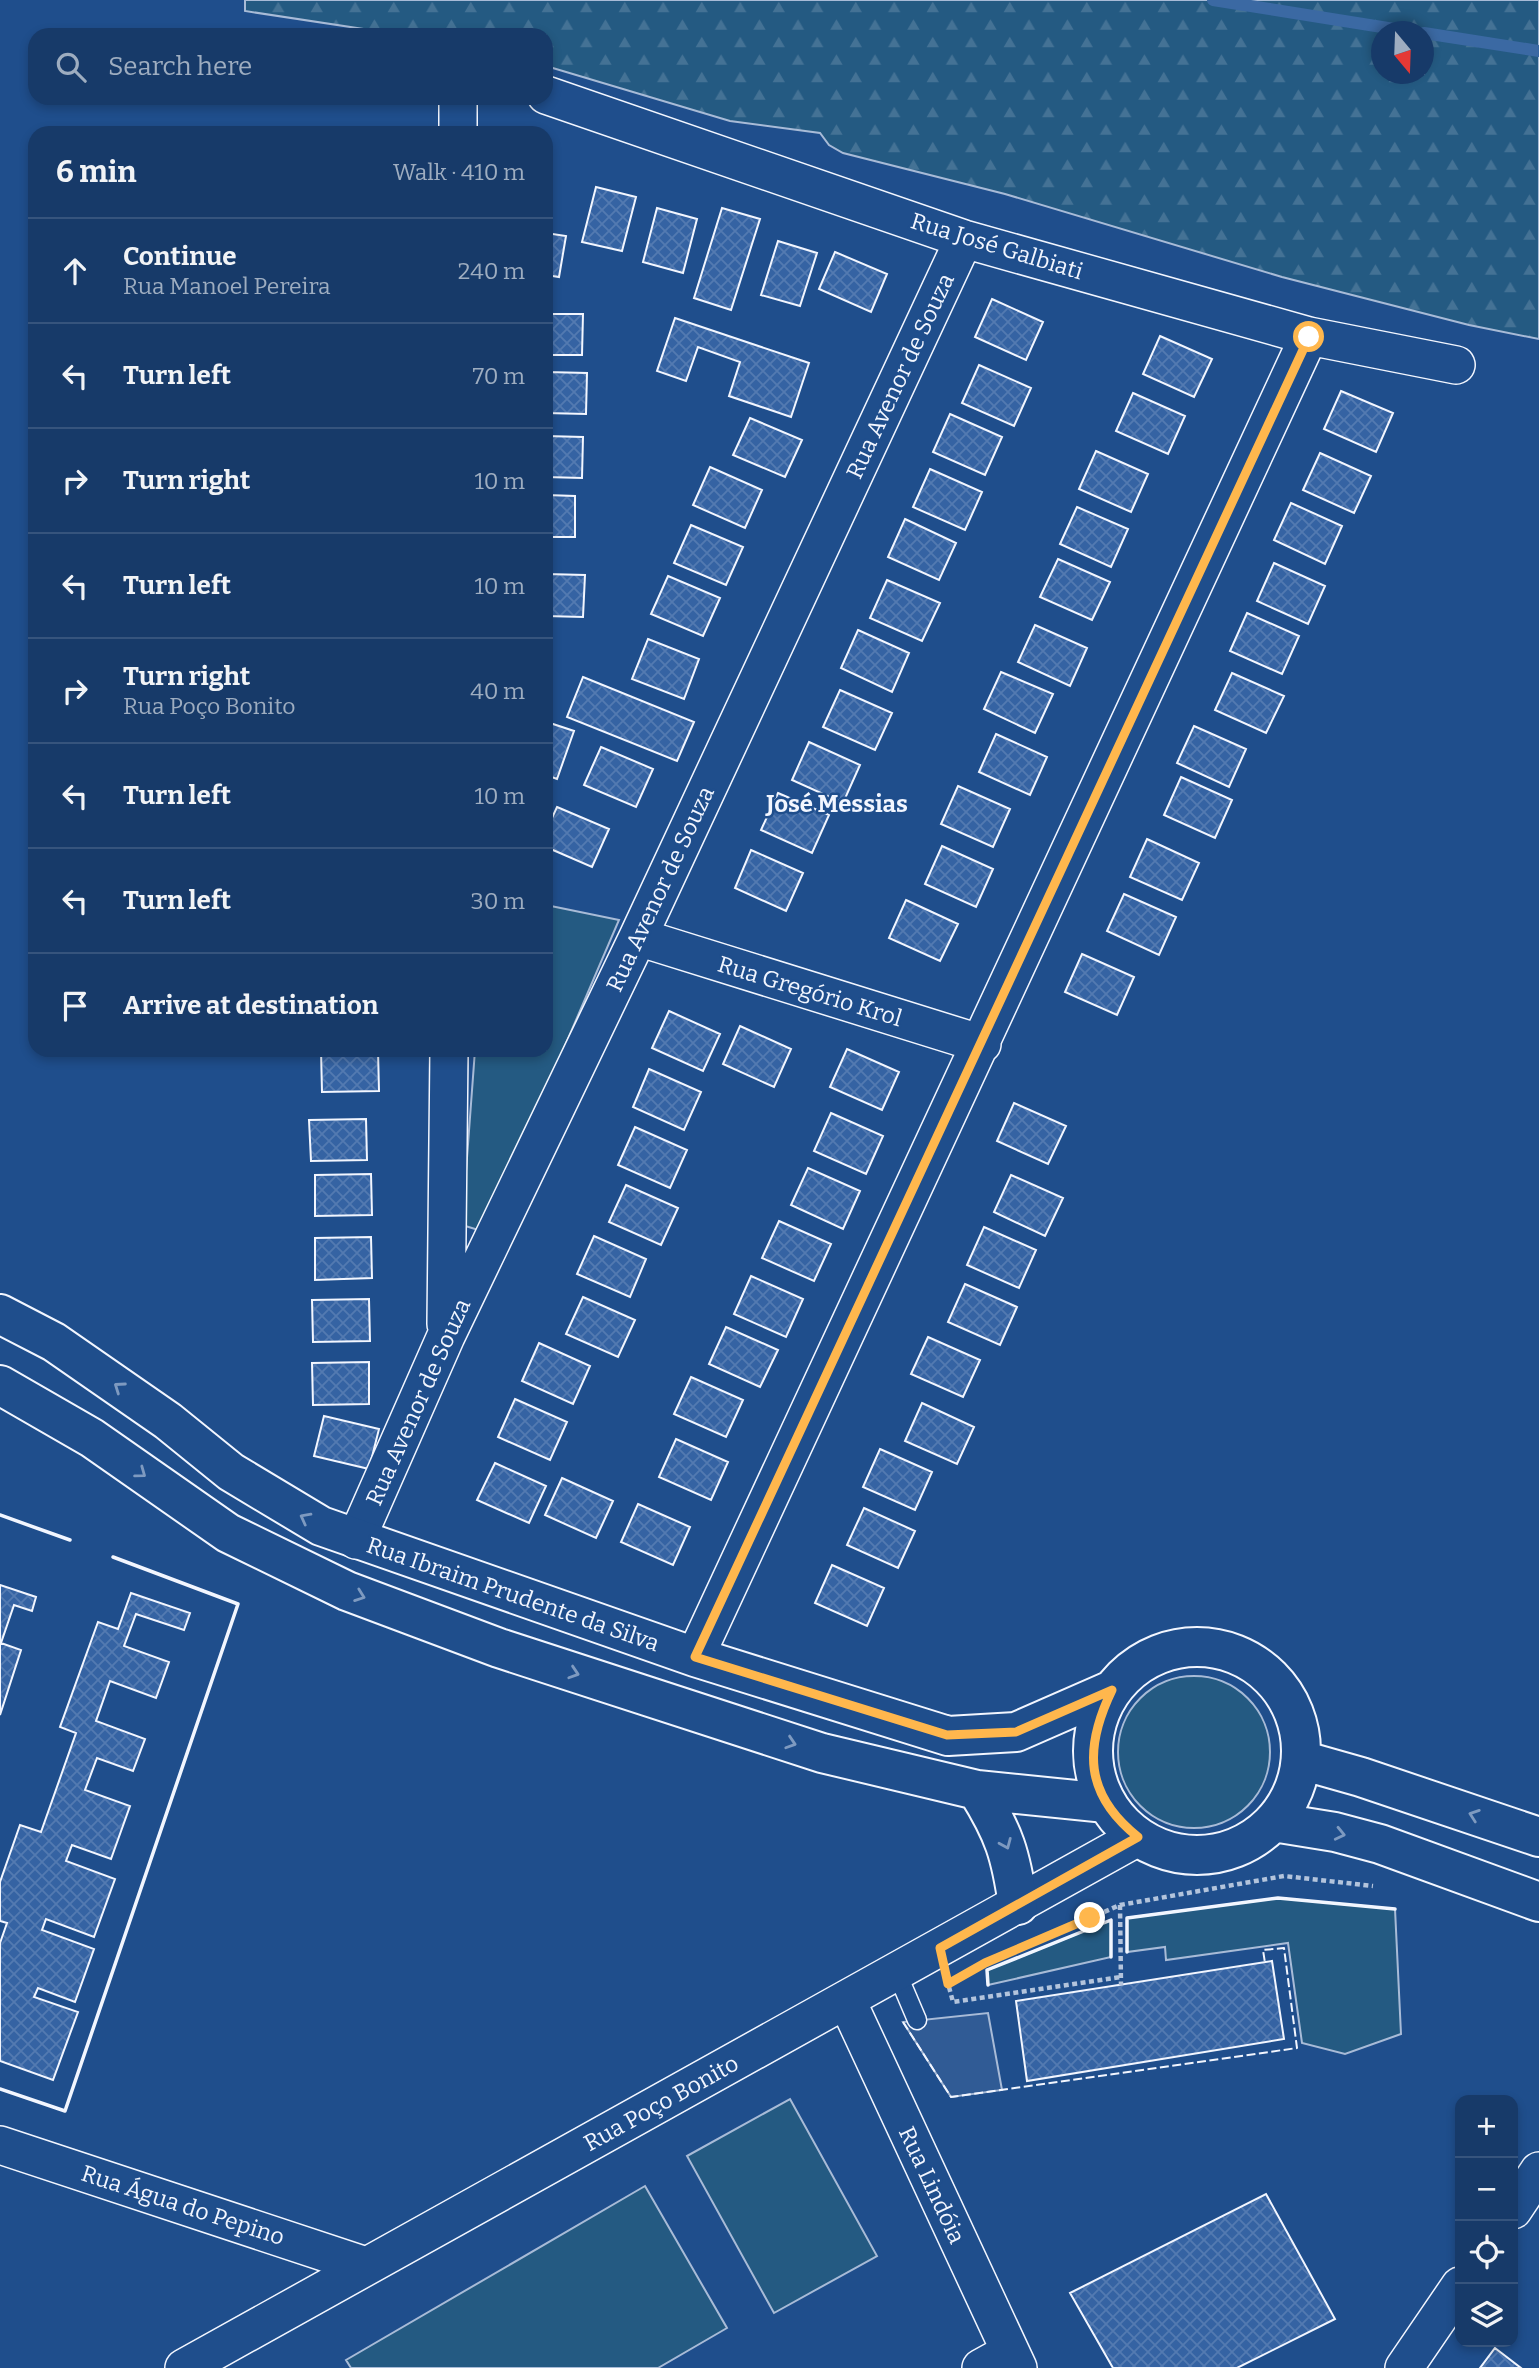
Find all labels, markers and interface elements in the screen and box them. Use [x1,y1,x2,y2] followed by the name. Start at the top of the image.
[1371,21,1434,84] north arrow
[28,28,553,105] search box
[52,48,90,86] icon: search
[108,51,252,82] text: Search here
[56,154,137,190] text: 6 min
[393,158,525,186] text: Walk · 410 m
[908,207,1087,286] street label: Rua José Galbiati
[123,241,237,272] text: Continue
[56,252,94,290] icon: ahead
[458,257,525,285] text: 240 m
[840,268,960,483] street label: Rua Avenor de Souza
[123,272,330,300] text: Rua Manoel Pereira
[1293,321,1324,352] route start
[56,357,94,395] icon: left
[123,360,231,391] text: Turn left
[473,362,525,390] text: 70 m
[56,462,94,500] icon: right
[123,465,250,496] text: Turn right
[474,467,525,495] text: 10 m
[56,567,94,605] icon: left
[123,570,231,601] text: Turn left
[474,572,525,600] text: 10 m
[123,661,250,692] text: Turn right
[56,672,94,710] icon: right
[470,677,525,705] text: 40 m
[123,692,295,720] text: Rua Poço Bonito
[56,777,94,815] icon: left
[123,780,231,811] text: Turn left
[600,781,720,996] street label: Rua Avenor de Souza
[474,782,525,810] text: 10 m
[764,790,908,818] district label: José Messias
[56,882,94,920] icon: left
[123,885,231,916] text: Turn left
[471,887,525,915] text: 30 m
[715,950,906,1032] street label: Rua Gregório Krol
[56,987,94,1025] icon: arrive
[123,990,378,1021] text: Arrive at destination
[360,1294,476,1510] street label: Rua Avenor de Souza
[114,1383,127,1395] one-way arrow
[133,1464,146,1477] one-way arrow
[300,1512,312,1526] one-way arrow
[363,1531,663,1657] street label: Rua Ibraim Prudente da Silva
[353,1588,365,1602] one-way arrow
[568,1664,580,1679] one-way arrow
[784,1734,796,1749] one-way arrow
[1469,1809,1481,1823] one-way arrow
[1334,1826,1346,1840] one-way arrow
[998,1837,1012,1850] one-way arrow
[1074,1902,1105,1933] route end
[579,2049,743,2157] street label: Rua Poço Bonito
[1455,2095,1518,2347] map controls
[1455,2095,1518,2158] button: +
[893,2122,971,2248] street label: Rua Lindóia
[1455,2158,1518,2221] button: −
[78,2159,288,2251] street label: Rua Água do Pepino
[1455,2221,1518,2284] button: locate
[1455,2284,1518,2347] button: layers

